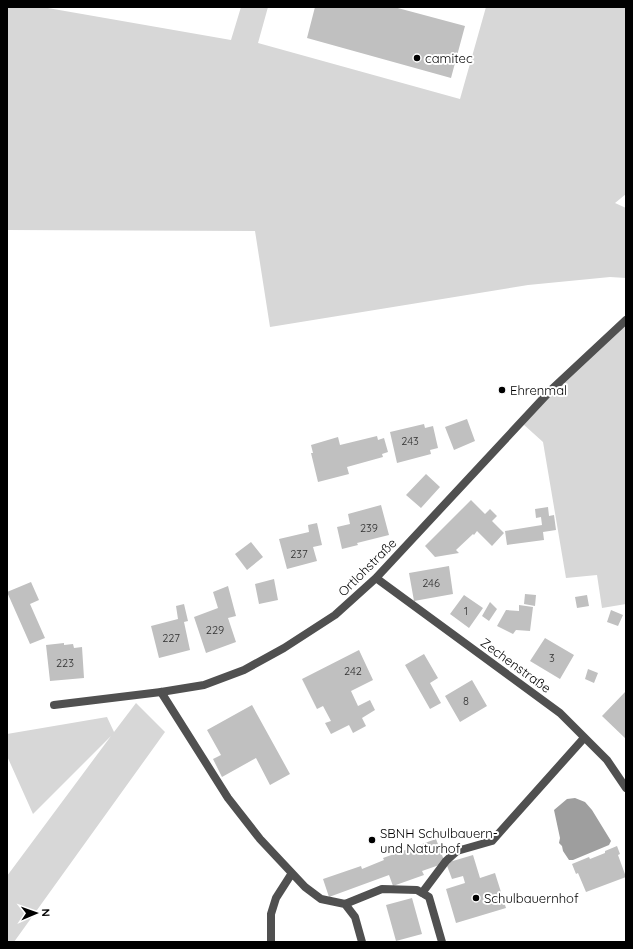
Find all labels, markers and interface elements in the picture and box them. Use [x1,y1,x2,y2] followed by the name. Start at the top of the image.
[425,50,473,66] place label: camitec
[412,53,422,63] marker: camitec
[510,382,567,398] place label: Ehrenmal
[497,385,507,395] marker: Ehrenmal
[401,434,419,448] house number: 243
[360,521,378,535] house number: 239
[335,535,399,599] street label: Ortlohstraße
[290,547,308,561] house number: 237
[422,576,440,590] house number: 246
[464,604,468,618] house number: 1
[206,623,224,637] house number: 229
[162,631,180,645] house number: 227
[478,634,554,696] street label: Zechenstraße
[549,651,555,665] house number: 3
[56,656,74,670] house number: 223
[344,664,362,678] house number: 242
[463,694,469,708] house number: 8
[380,825,498,856] place label: SBNH Schulbauern- und Naturhof
[367,835,377,845] marker: SBNH Schulbauern- und Naturhof
[484,890,579,906] place label: Schulbauernhof
[16,893,56,933] north arrow
[471,893,481,903] marker: Schulbauernhof
[39,908,53,917] text: N

